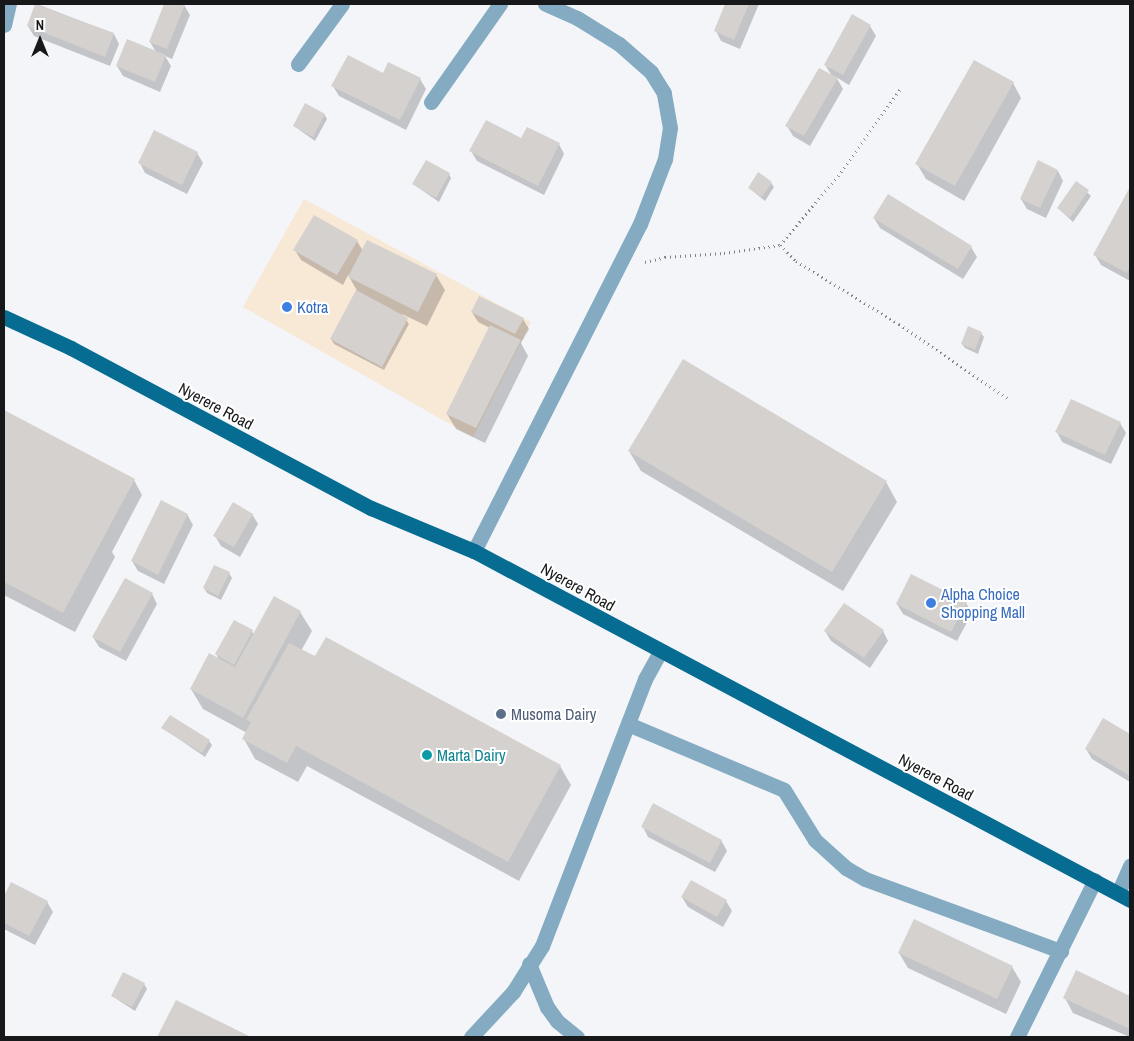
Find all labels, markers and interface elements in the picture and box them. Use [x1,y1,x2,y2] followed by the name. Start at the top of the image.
[15,15,65,65] north arrow
[36,16,44,34] text: N
[297,297,328,317] place label: Kotra
[281,301,293,313] marker: Kotra
[175,378,257,434] street label: Nyerere Road
[538,559,618,615] street label: Nyerere Road
[941,584,1025,622] place label: Alpha Choice Shopping Mall
[925,597,937,609] marker: Alpha Choice Shopping Mall
[511,704,596,724] place label: Musoma Dairy
[495,708,507,720] marker: Musoma Dairy
[437,745,506,765] place label: Marta Dairy
[421,749,433,761] marker: Marta Dairy
[895,749,977,805] street label: Nyerere Road

